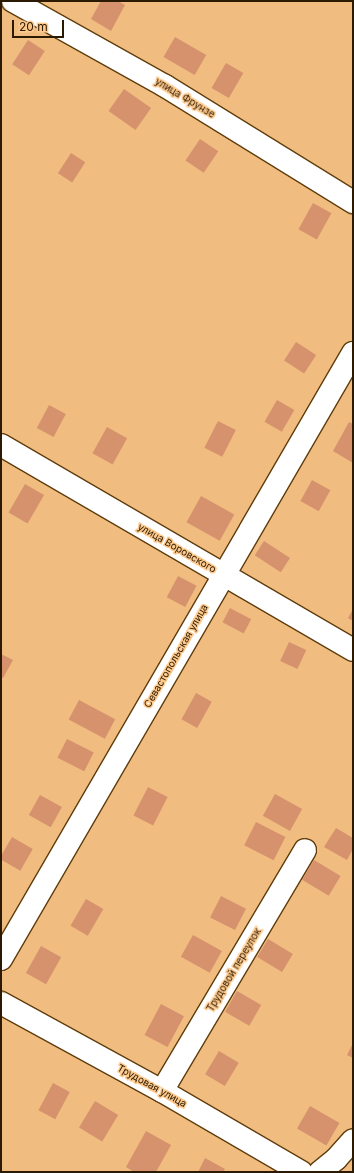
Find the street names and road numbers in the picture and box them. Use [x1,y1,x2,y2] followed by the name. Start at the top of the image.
[153,75,217,121] street label: улица Фрунзе
[136,521,218,575] street label: улица Воровского
[141,602,211,710] street label: Севастопольская улица
[204,926,264,1014] street label: Трудовой переулок
[115,1062,189,1110] street label: Трудовая улица

